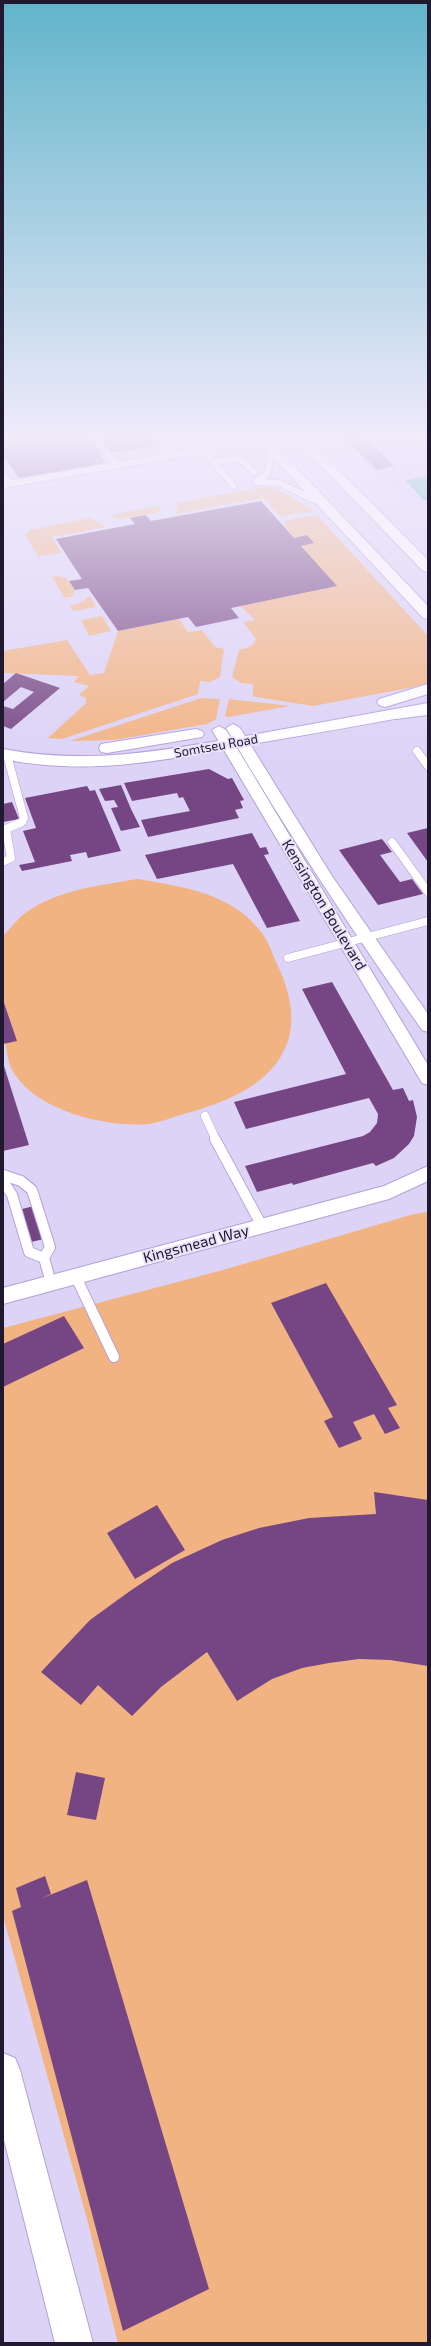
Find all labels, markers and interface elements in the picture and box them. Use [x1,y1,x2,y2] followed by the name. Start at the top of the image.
[173,731,259,761] street label: Somtseu Road
[278,836,370,974] street label: Kensington Boulevard
[141,1221,251,1267] street label: Kingsmead Way

